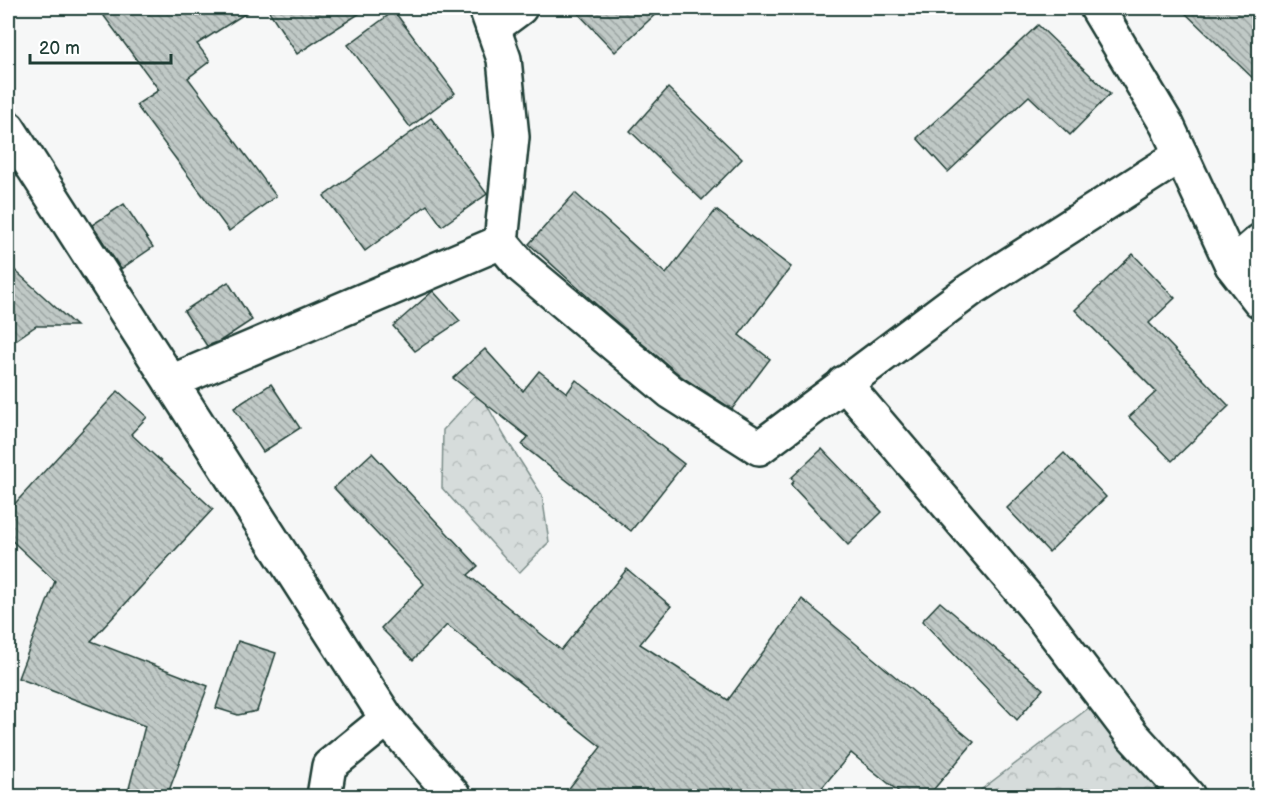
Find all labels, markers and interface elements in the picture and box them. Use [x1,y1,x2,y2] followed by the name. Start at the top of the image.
[30,27,171,65] scale bar
[39,38,80,59] text: 20 m

